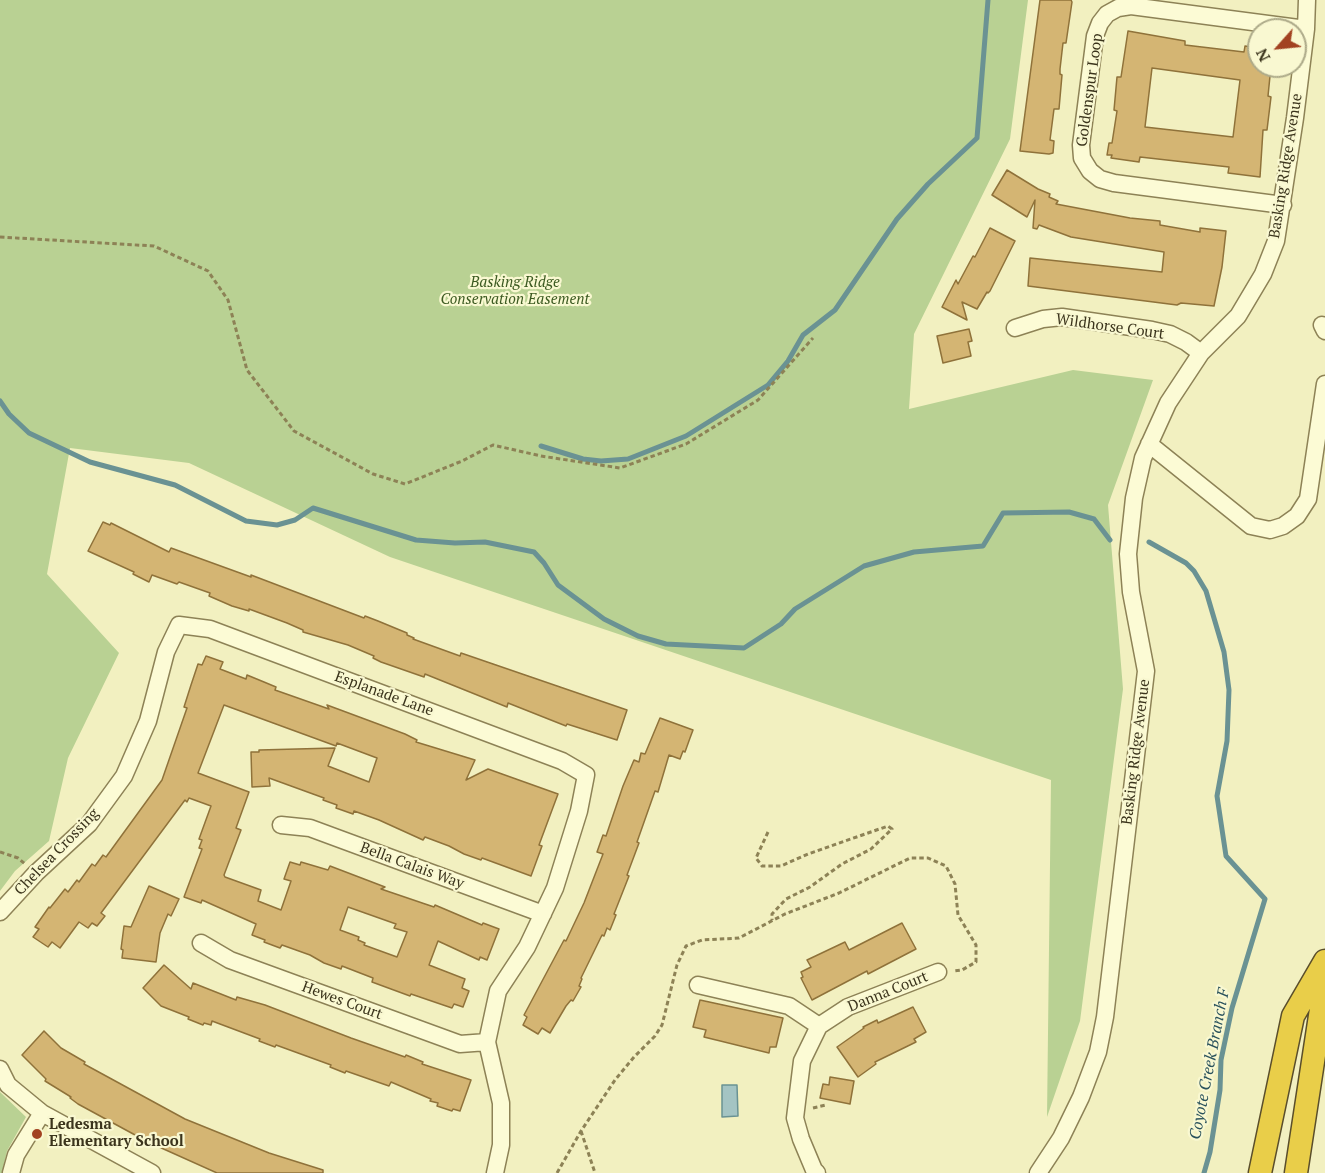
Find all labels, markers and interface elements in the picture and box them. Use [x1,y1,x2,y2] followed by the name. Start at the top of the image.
[1247,18,1307,78] north arrow
[1073,32,1107,148] street label: Goldenspur Loop
[1250,45,1275,66] text: N
[1266,92,1306,240] street label: Basking Ridge Avenue
[440,274,590,309] park label: Basking Ridge Conservation Easement
[1055,310,1165,344] street label: Wildhorse Court
[332,668,436,720] street label: Esplanade Lane
[1118,678,1154,826] street label: Basking Ridge Avenue
[11,805,103,899] street label: Chelsea Crossing
[358,839,466,893] street label: Bella Calais Way
[845,968,931,1016] street label: Danna Court
[299,978,385,1024] street label: Hewes Court
[1186,987,1234,1141] water label: Coyote Creek Branch F
[49,1116,184,1151] place label: Ledesma Elementary School
[30,1127,44,1141] marker: Ledesma Elementary School

